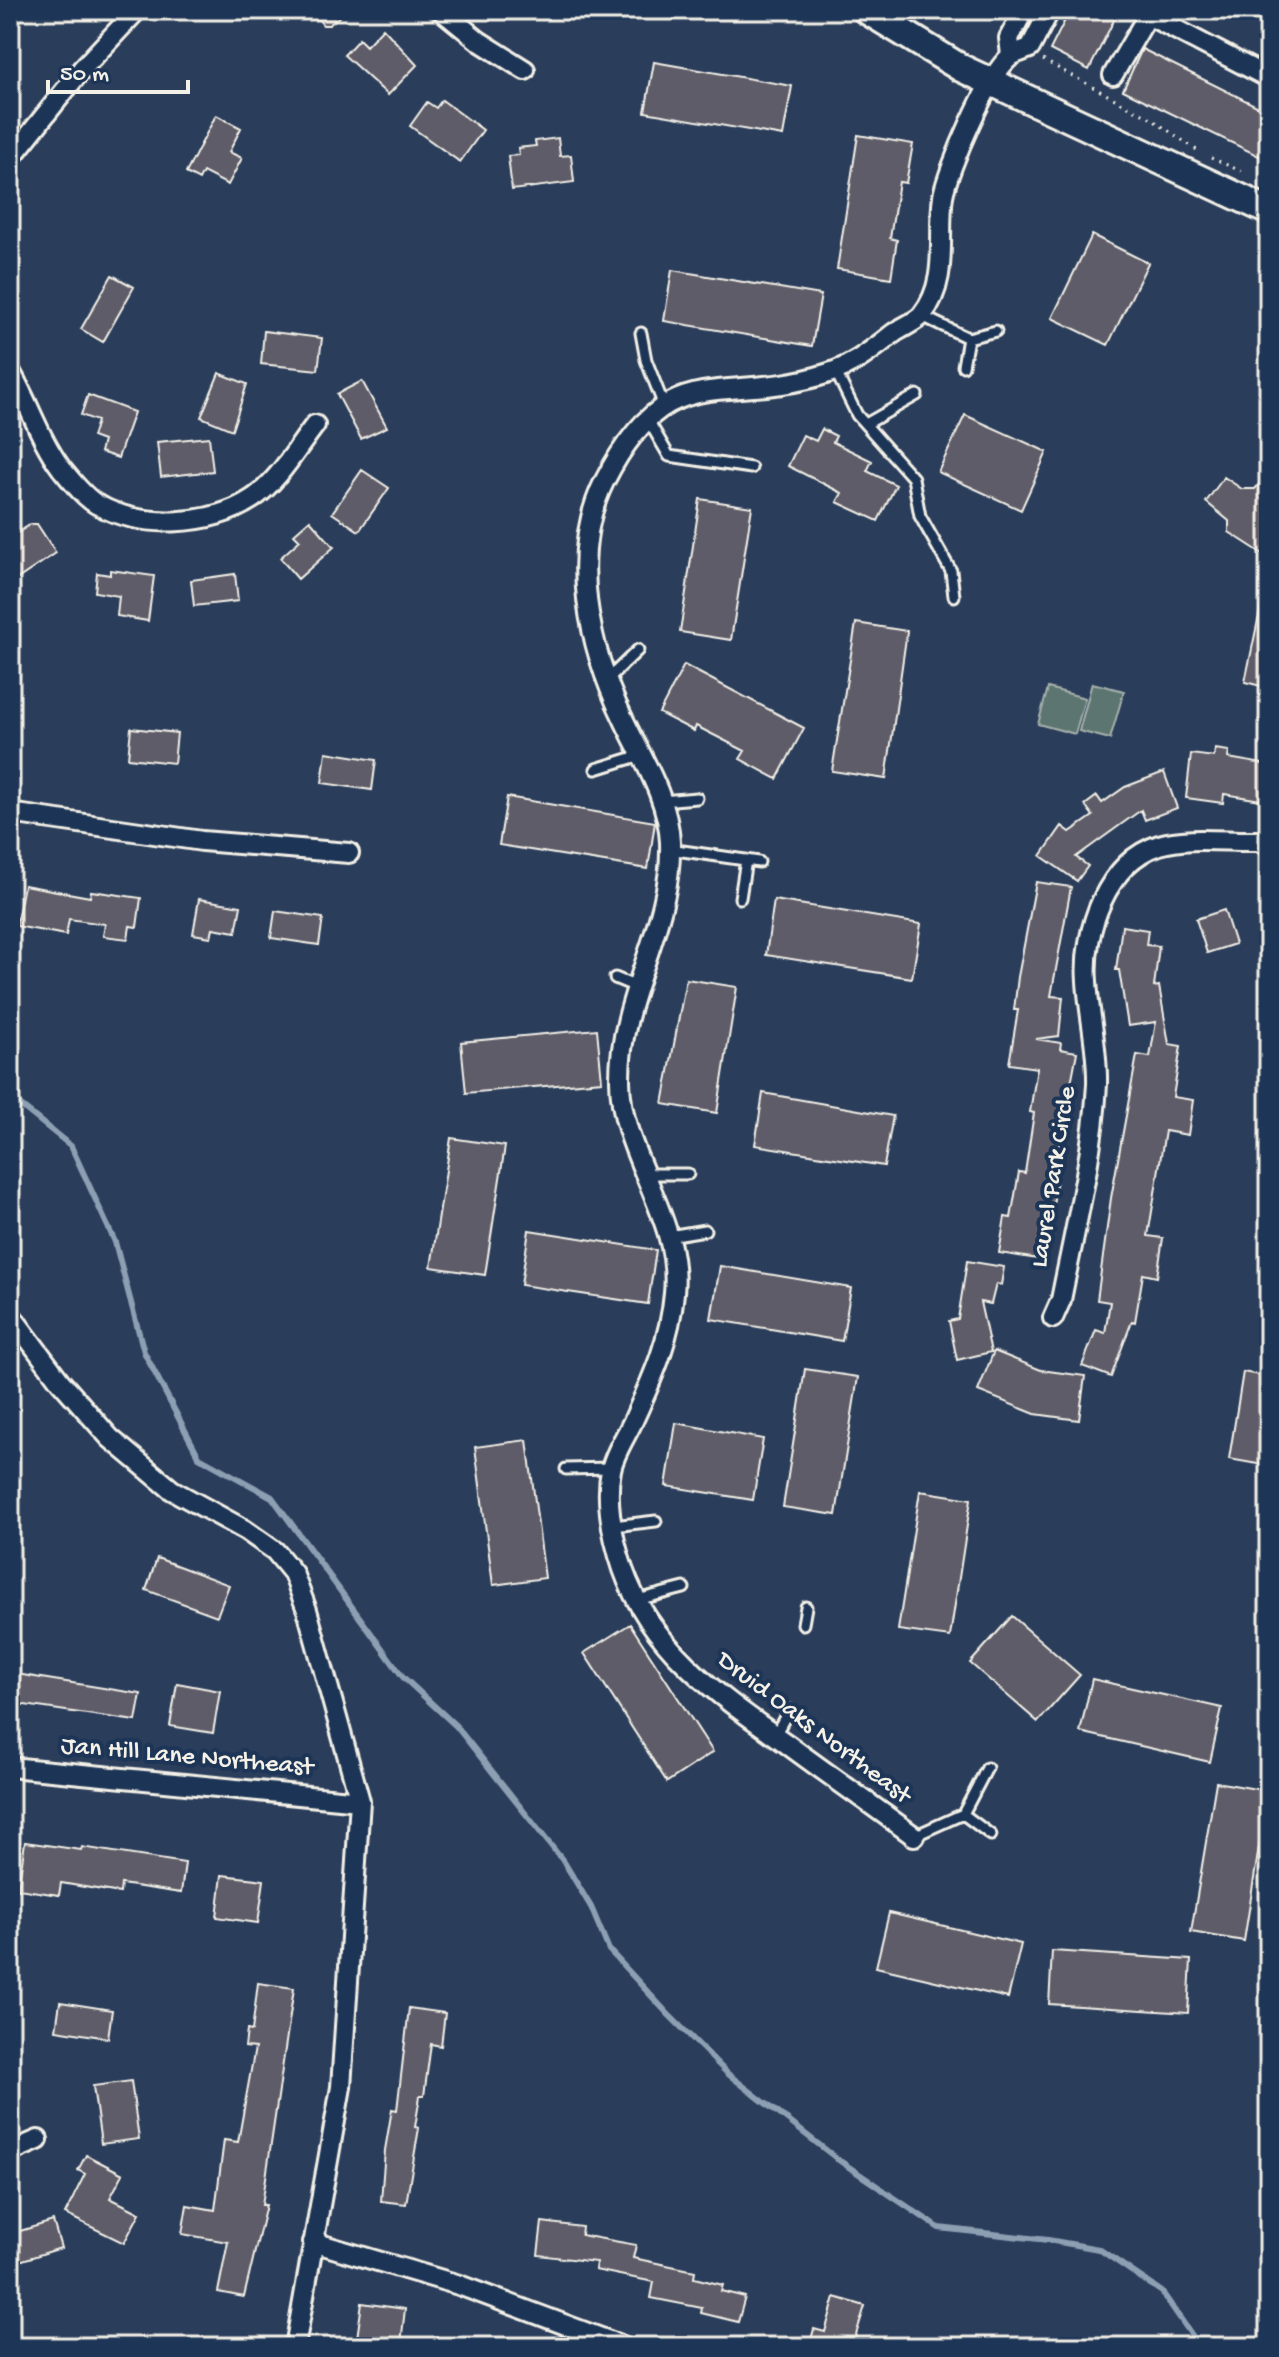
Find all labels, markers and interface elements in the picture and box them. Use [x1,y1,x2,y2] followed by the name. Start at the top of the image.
[48,44,188,94] scale bar
[60,61,109,90] text: 50 m
[1025,1083,1085,1270] street label: Laurel Park Circle
[708,1645,918,1814] street label: Druid Oaks Northeast
[60,1732,317,1785] street label: Jan Hill Lane Northeast

